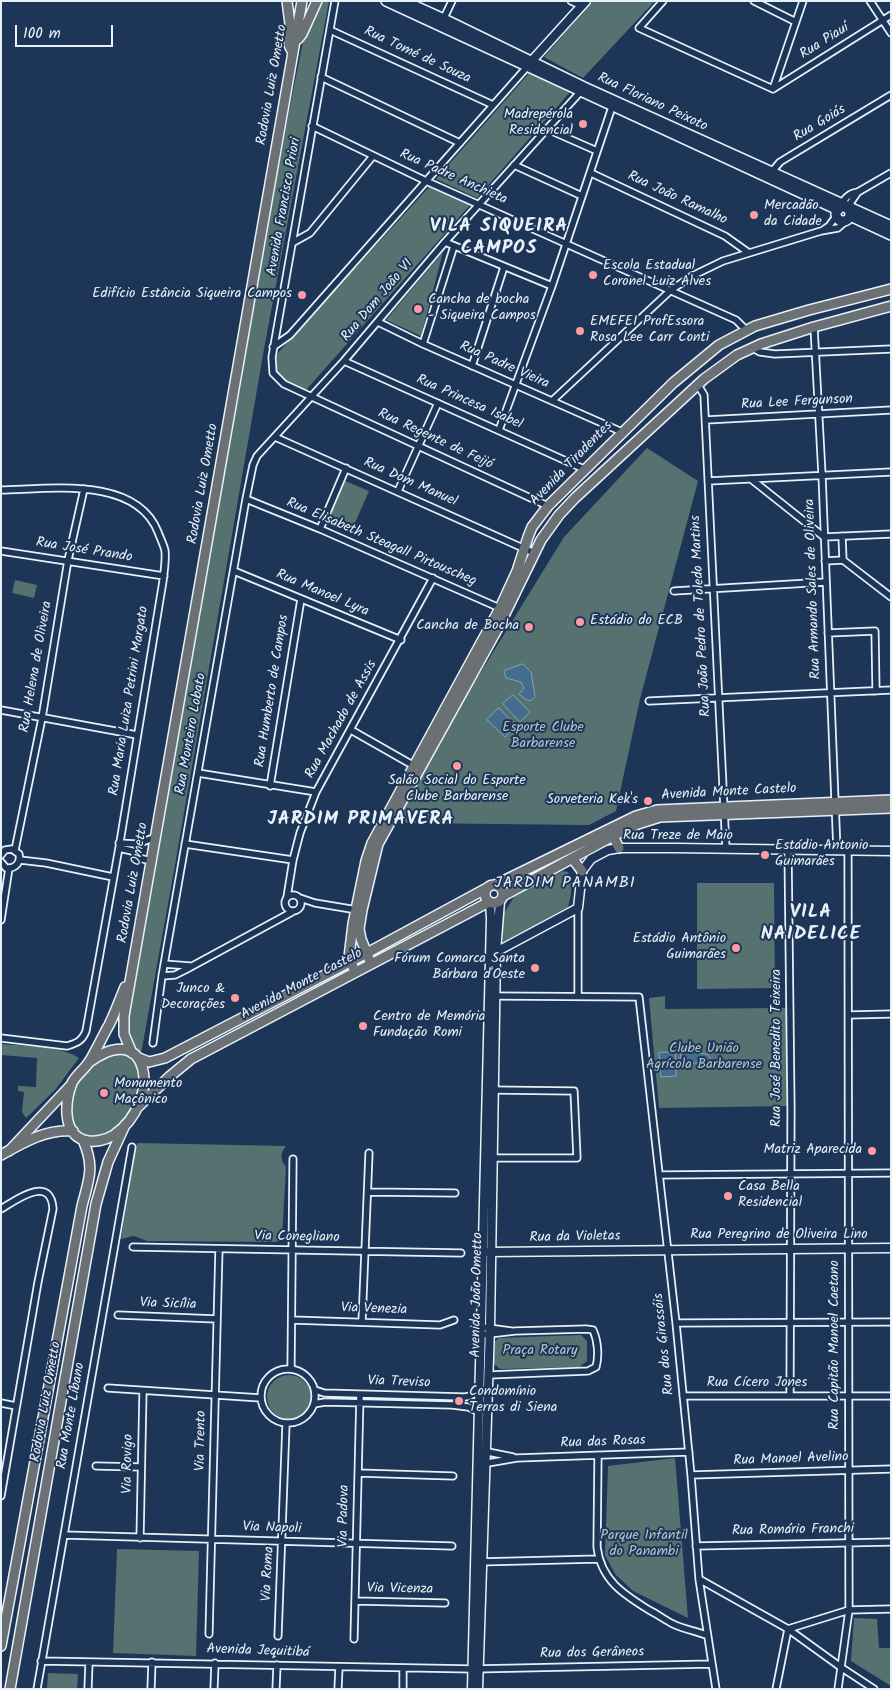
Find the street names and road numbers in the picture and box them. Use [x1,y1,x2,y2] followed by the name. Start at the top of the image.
[797,20,853,64] street label: Rua Piauí
[254,23,292,147] street label: Rodovia Luiz Ometto
[361,24,473,88] street label: Rua Tomé de Souza
[594,70,710,136] street label: Rua Floriano Peixoto
[791,102,849,146] street label: Rua Goiás
[265,136,305,278] street label: Avenida Francisco Priori
[397,147,509,209] street label: Rua Padre Anchieta
[624,169,730,229] street label: Rua João Ramalho
[339,256,417,346] street label: Rua Dom João VI
[457,339,551,393] street label: Rua Padre Vieira
[413,372,525,434] street label: Rua Princesa Isabel
[741,392,853,414] street label: Rua Lee Fergunson
[375,406,495,474] street label: Rua Regente de Feijó
[527,418,617,510] street label: Avenida Tiradentes
[185,422,223,546] street label: Rodovia Luiz Ometto
[361,455,459,511] street label: Rua Dom Manuel
[283,495,479,591] street label: Rua Elisabeth Steagall Pirtouscheg
[802,498,826,680] street label: Rua Armando Sales de Oliveira
[688,515,716,717] street label: Rua João Pedro de Toledo Martins
[35,535,133,567] street label: Rua José Prando
[273,567,371,621] street label: Rua Manoel Lyra
[17,600,57,734] street label: Rua Helena de Oliveira
[107,605,153,797] street label: Rua Maria Luiza Petrini Margato
[253,614,293,768] street label: Rua Humberto de Campos
[303,658,381,782] street label: Rua Machado de Assis
[173,672,211,796] street label: Rua Monteiro Lobato
[661,781,797,805] street label: Avenida Monte Castelo
[115,821,153,945] street label: Rodovia Luiz Ometto
[623,829,733,845] street label: Rua Treze de Maio
[238,946,366,1024] street label: Avenida Monte Castelo
[770,969,786,1127] street label: Rua José Benedito Teixeira
[690,1228,868,1244] street label: Rua Peregrino de Oliveira Lino
[254,1229,340,1247] street label: Via Conegliano
[529,1229,621,1247] street label: Rua da Violetas
[469,1232,487,1358] street label: Avenida João Ometto
[828,1260,844,1430] street label: Rua Capitão Manoel Caetano
[651,1292,679,1396] street label: Rua dos Girassóis
[139,1296,197,1314] street label: Via Sicília
[340,1300,408,1320] street label: Via Venezia
[28,1340,66,1464] street label: Rodovia Luiz Ometto
[54,1361,90,1471] street label: Rua Monte Líbano
[367,1374,431,1392] street label: Via Treviso
[707,1376,807,1392] street label: Rua Cícero Jones
[193,1411,211,1471] street label: Via Trento
[560,1433,646,1453] street label: Rua das Rosas
[120,1434,138,1494] street label: Via Rovigo
[733,1450,849,1470] street label: Rua Manoel Avelino
[336,1484,354,1548] street label: Via Padova
[242,1520,302,1538] street label: Via Napoli
[732,1522,854,1540] street label: Rua Romário Franchi
[259,1546,279,1602] street label: Via Roma
[367,1581,433,1599] street label: Via Vicenza
[206,1642,310,1662] street label: Avenida Jequitibá
[540,1645,644,1663] street label: Rua dos Gerâneos

